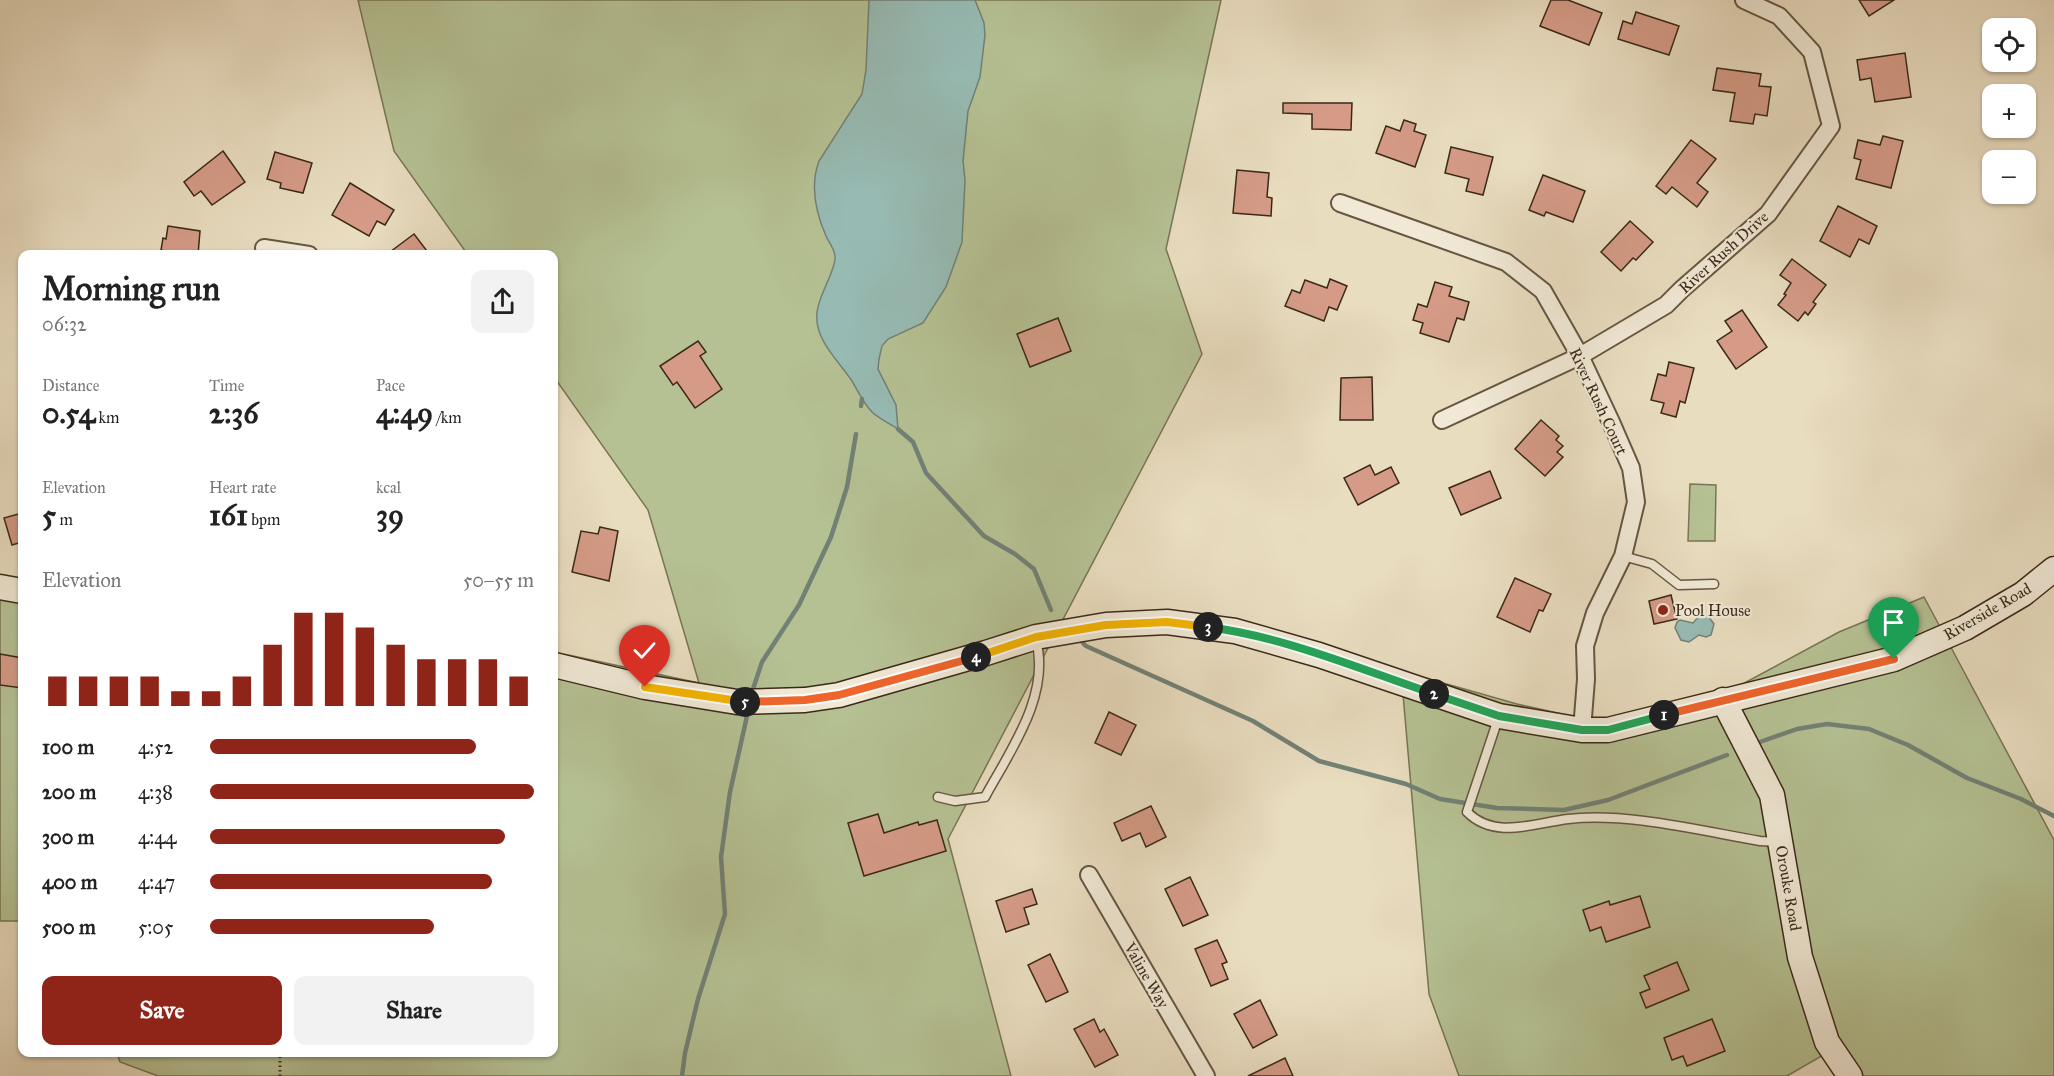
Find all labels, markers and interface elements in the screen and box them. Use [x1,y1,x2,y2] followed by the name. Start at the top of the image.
[1982,18,2036,204] map controls
[1982,18,2036,72] button: locate
[1982,84,2036,138] button: +
[1982,150,2036,204] button: −
[1675,207,1772,298] street label: River Rush Drive
[42,269,220,309] text: Morning run
[471,270,534,333] button: share
[42,312,87,336] text: 06:32
[1565,345,1632,458] street label: River Rush Court
[42,376,99,395] text: Distance
[209,376,244,395] text: Time
[376,376,405,395] text: Pace
[42,395,95,431] text: 0.54
[209,395,259,431] text: 2:36
[376,395,433,431] text: 4:49
[95,408,119,427] text: km
[433,408,462,427] text: /km
[42,478,106,497] text: Elevation
[209,478,276,497] text: Heart rate
[376,478,401,497] text: kcal
[42,497,56,533] text: 5
[209,497,248,533] text: 161
[376,497,404,533] text: 39
[56,510,73,529] text: m
[248,510,280,529] text: bpm
[42,568,121,592] text: Elevation
[463,568,534,592] text: 50–55 m
[1940,579,2034,644] street label: Riverside Road
[1868,597,1919,659] pin
[1675,601,1751,620] place label: Pool House
[1656,603,1670,617] marker: Pool House
[1877,606,1910,639] icon: arrive
[1193,612,1223,642] pin: 3
[1205,617,1211,636] text: 3
[619,625,670,687] pin
[628,634,661,667] icon: check
[961,642,991,672] pin: 4
[972,647,980,666] text: 4
[1419,679,1449,709] pin: 2
[1430,684,1438,703] text: 2
[730,687,760,717] pin: 5
[741,692,749,711] text: 5
[1649,700,1679,730] pin: 1
[1661,705,1667,724] text: 1
[42,735,94,759] text: 100 m
[138,735,173,759] text: 4:52
[42,780,96,804] text: 200 m
[138,780,173,804] text: 4:38
[42,825,94,849] text: 300 m
[138,825,176,849] text: 4:44
[1772,844,1805,932] street label: Orouke Road
[42,870,98,894] text: 400 m
[138,870,175,894] text: 4:47
[42,915,96,939] text: 500 m
[138,915,173,939] text: 5:05
[1120,938,1173,1012] street label: Valine Way
[42,976,282,1045] button: Save
[294,976,534,1045] button: Share

